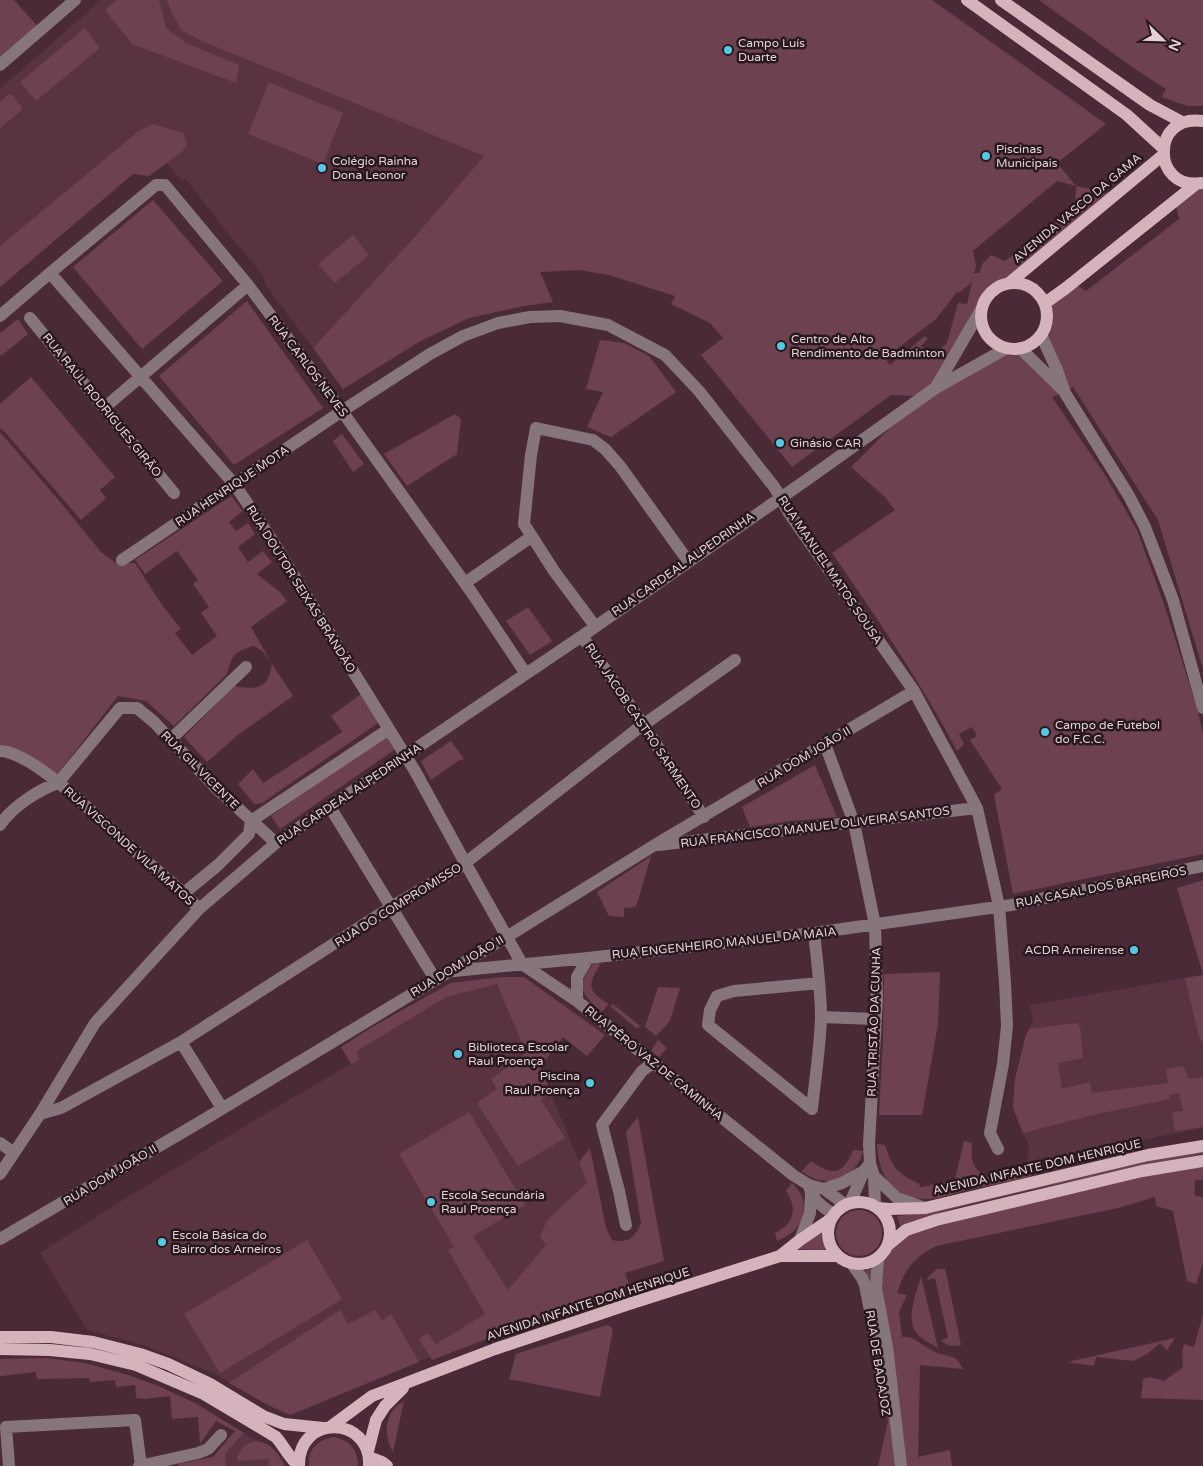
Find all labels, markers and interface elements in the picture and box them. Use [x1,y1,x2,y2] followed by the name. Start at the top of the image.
[1138,15,1188,65] north arrow
[738,36,805,64] place label: Campo Luís Duarte
[1164,36,1185,53] text: N
[722,44,734,56] marker: Campo Luís Duarte
[996,142,1058,170] place label: Piscinas Municipais
[980,150,992,162] marker: Piscinas Municipais
[1010,150,1144,266] street label: AVENIDA VASCO DA GAMA
[332,154,418,182] place label: Colégio Rainha Dona Leonor
[316,162,328,174] marker: Colégio Rainha Dona Leonor
[265,313,351,419] street label: RUA CARLOS NEVES
[40,330,165,480] street label: RUA RAÚL RODRIGUES GIRÃO
[791,332,944,360] place label: Centro de Alto Rendimento de Badminton
[775,340,787,352] marker: Centro de Alto Rendimento de Badminton
[790,436,861,450] place label: Ginásio CAR
[774,437,786,449] marker: Ginásio CAR
[173,443,291,529] street label: RUA HENRIQUE MOTA
[775,493,885,647] street label: RUA MANUEL MATOS SOUSA
[243,503,359,676] street label: RUA DOUTOR SEIXAS BRANDÃO
[609,509,757,619] street label: RUA CARDEAL ALPEDRINHA
[582,641,704,812] street label: RUA JACOB CASTRO SARMENTO
[1055,718,1160,746] place label: Campo de Futebol do F.C.C.
[755,724,853,790] street label: RUA DOM JOÃO II
[1039,726,1051,738] marker: Campo de Futebol do F.C.C.
[158,728,242,812] street label: RUA GIL VICENTE
[274,740,424,848] street label: RUA CARDEAL ALPEDRINHA
[61,784,197,908] street label: RUA VISCONDE VILA MATOS
[680,804,950,850] street label: RUA FRANCISCO MANUEL OLIVEIRA SANTOS
[332,860,464,950] street label: RUA DO COMPROMISSO
[1014,864,1188,910] street label: RUA CASAL DOS BARREIROS
[611,924,837,962] street label: RUA ENGENHEIRO MANUEL DA MAIA
[408,933,506,999] street label: RUA DOM JOÃO II
[1025,943,1124,957] place label: ACDR Arneirense
[1128,944,1140,956] marker: ACDR Arneirense
[864,947,884,1097] street label: RUA TRISTÃO DA CUNHA
[582,1003,726,1123] street label: RUA PÊRO VAZ DE CAMINHA
[468,1040,569,1068] place label: Biblioteca Escolar Raul Proença
[452,1048,464,1060] marker: Biblioteca Escolar Raul Proença
[504,1069,580,1097] place label: Piscina Raul Proença
[584,1077,596,1089] marker: Piscina Raul Proença
[932,1136,1143,1198] street label: AVENIDA INFANTE DOM HENRIQUE
[61,1142,159,1208] street label: RUA DOM JOÃO II
[441,1188,545,1216] place label: Escola Secundária Raul Proença
[425,1196,437,1208] marker: Escola Secundária Raul Proença
[172,1228,282,1256] place label: Escola Básica do Bairro dos Arneiros
[156,1236,168,1248] marker: Escola Básica do Bairro dos Arneiros
[485,1264,692,1344] street label: AVENIDA INFANTE DOM HENRIQUE
[863,1309,893,1417] street label: RUA DE BADAJOZ

